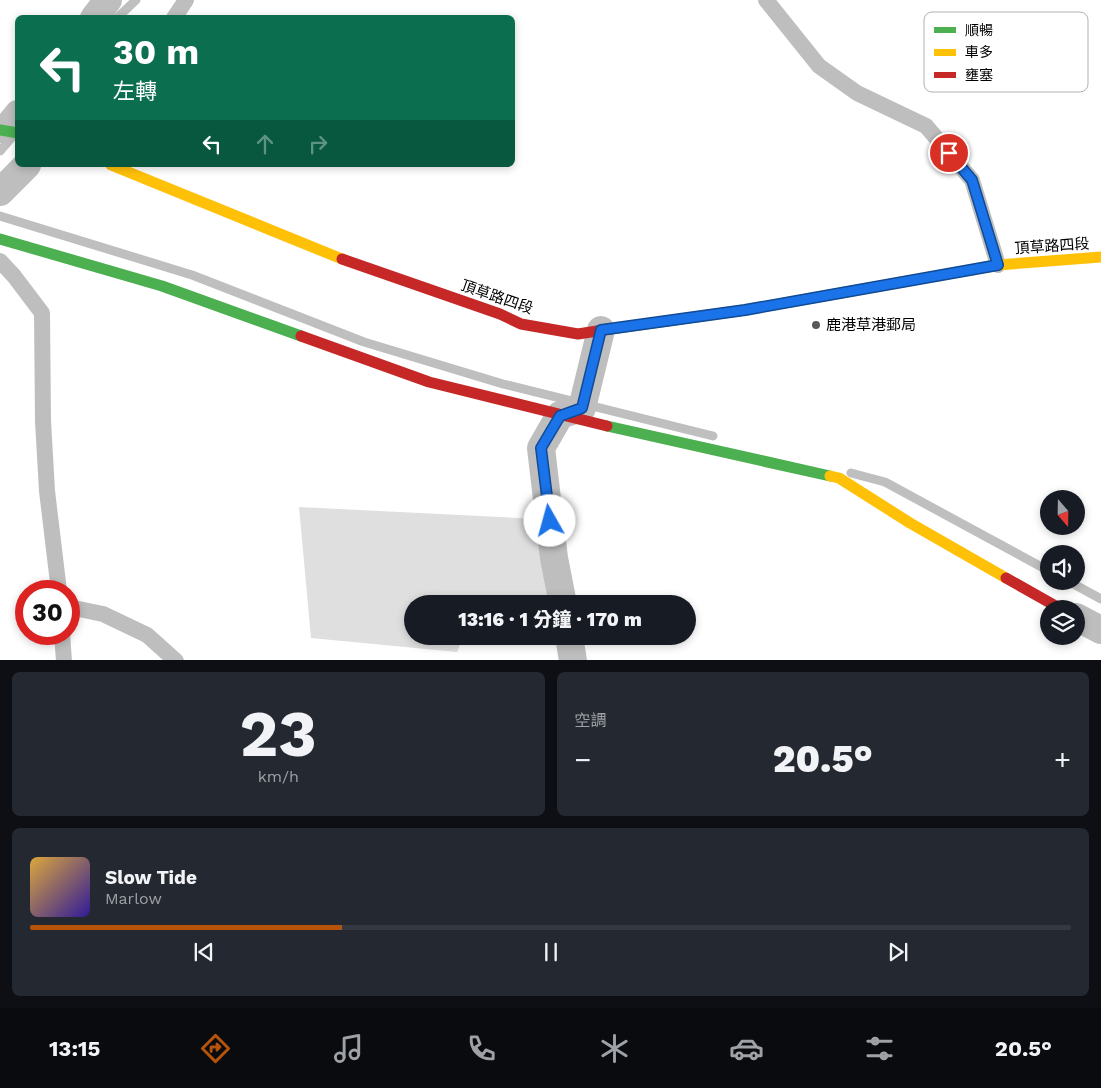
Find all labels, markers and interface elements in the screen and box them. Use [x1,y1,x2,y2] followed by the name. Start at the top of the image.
[924,12,1088,92] legend
[965,22,993,38] text: 順暢
[113,31,199,73] text: 30 m
[30,35,95,100] icon: left
[965,44,993,60] text: 車多
[965,67,993,83] text: 壅塞
[113,79,157,104] text: 左轉
[198,130,226,158] icon: left
[251,130,279,158] icon: ahead
[304,130,332,158] icon: right
[928,132,970,174] pin
[935,139,963,167] icon: arrive
[1014,234,1090,258] street label: 頂草路四段
[459,276,535,318] street label: 頂草路四段
[826,316,916,334] place label: 鹿港草港郵局
[810,319,822,331] marker: 鹿港草港郵局
[1040,490,1085,535] north arrow
[1040,490,1085,645] map controls
[523,494,575,546] position arrow
[1040,545,1085,590] button: sound
[15,580,80,645] speed limit sign: 30
[1040,600,1085,645] button: layers
[458,608,642,631] text: 13:16 · 1 分鐘 · 170 m
[240,696,317,772] text: 23
[575,711,607,730] text: 空調
[773,737,873,781] text: 20.5°
[575,743,591,776] text: −
[1054,743,1071,776] text: +
[258,767,299,786] text: km/h
[105,866,197,889] text: Slow Tide
[105,889,162,908] text: Marlow
[190,938,218,966] icon: previous
[537,938,565,966] icon: pause
[884,938,912,966] icon: next
[198,1031,233,1066] icon: directions
[331,1031,366,1066] icon: music
[464,1031,499,1066] icon: phone
[597,1031,632,1066] icon: climate
[729,1031,764,1066] icon: car
[862,1031,897,1066] icon: filters
[49,1036,100,1061] text: 13:15
[995,1036,1052,1061] text: 20.5°

